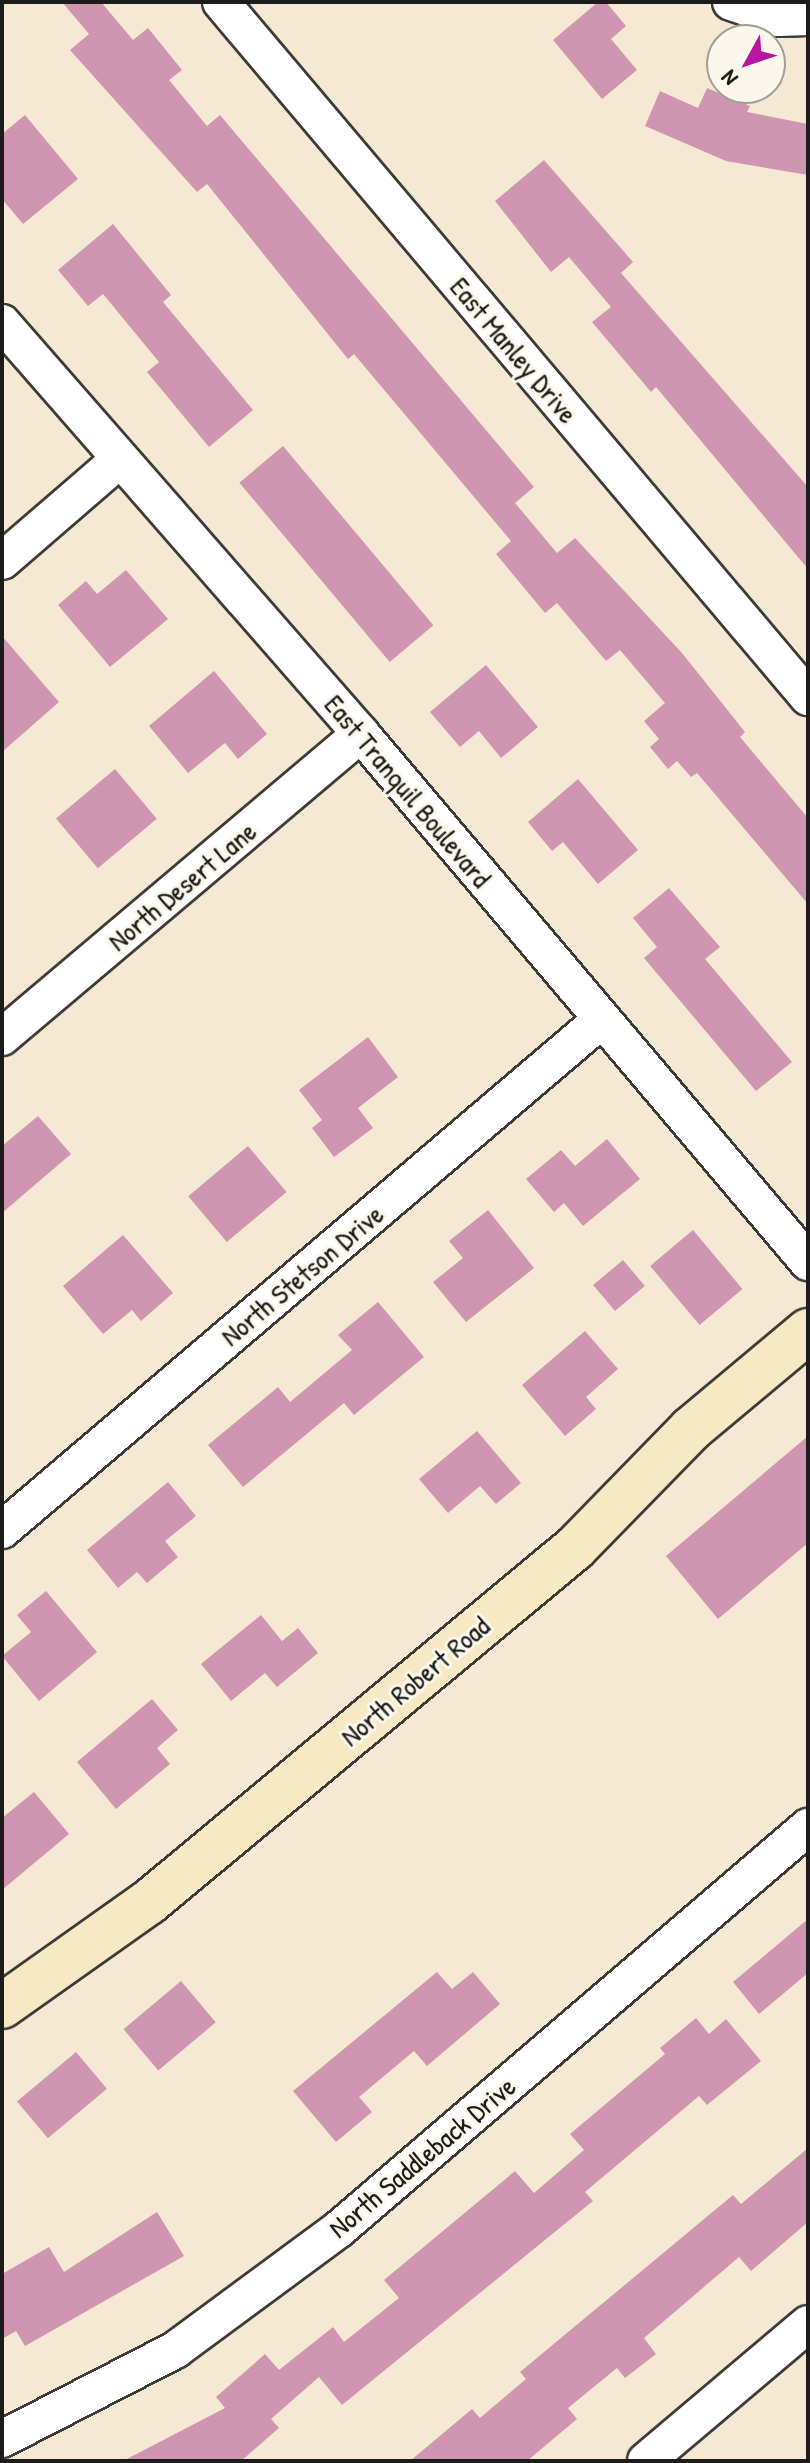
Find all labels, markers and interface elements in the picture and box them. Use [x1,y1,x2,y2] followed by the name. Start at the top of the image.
[706,24,786,104] north arrow
[714,64,744,92] text: N
[443,270,585,430] street label: East Manley Drive
[318,688,498,894] street label: East Tranquil Boulevard
[101,814,263,958] street label: North Desert Lane
[214,1197,390,1353] street label: North Stetson Drive
[334,1609,496,1753] street label: North Robert Road
[322,2069,522,2245] street label: North Saddleback Drive

